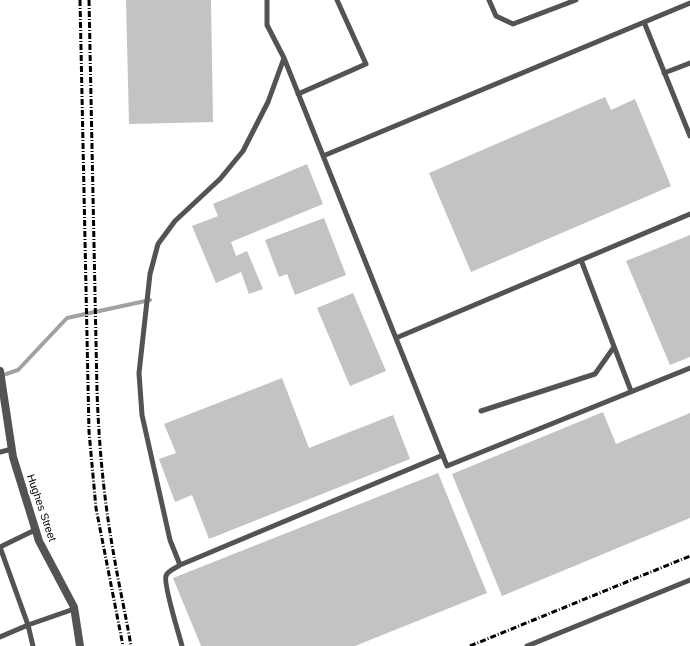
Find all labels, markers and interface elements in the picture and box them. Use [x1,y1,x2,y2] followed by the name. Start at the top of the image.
[23,473,59,543] street label: Hughes Street

